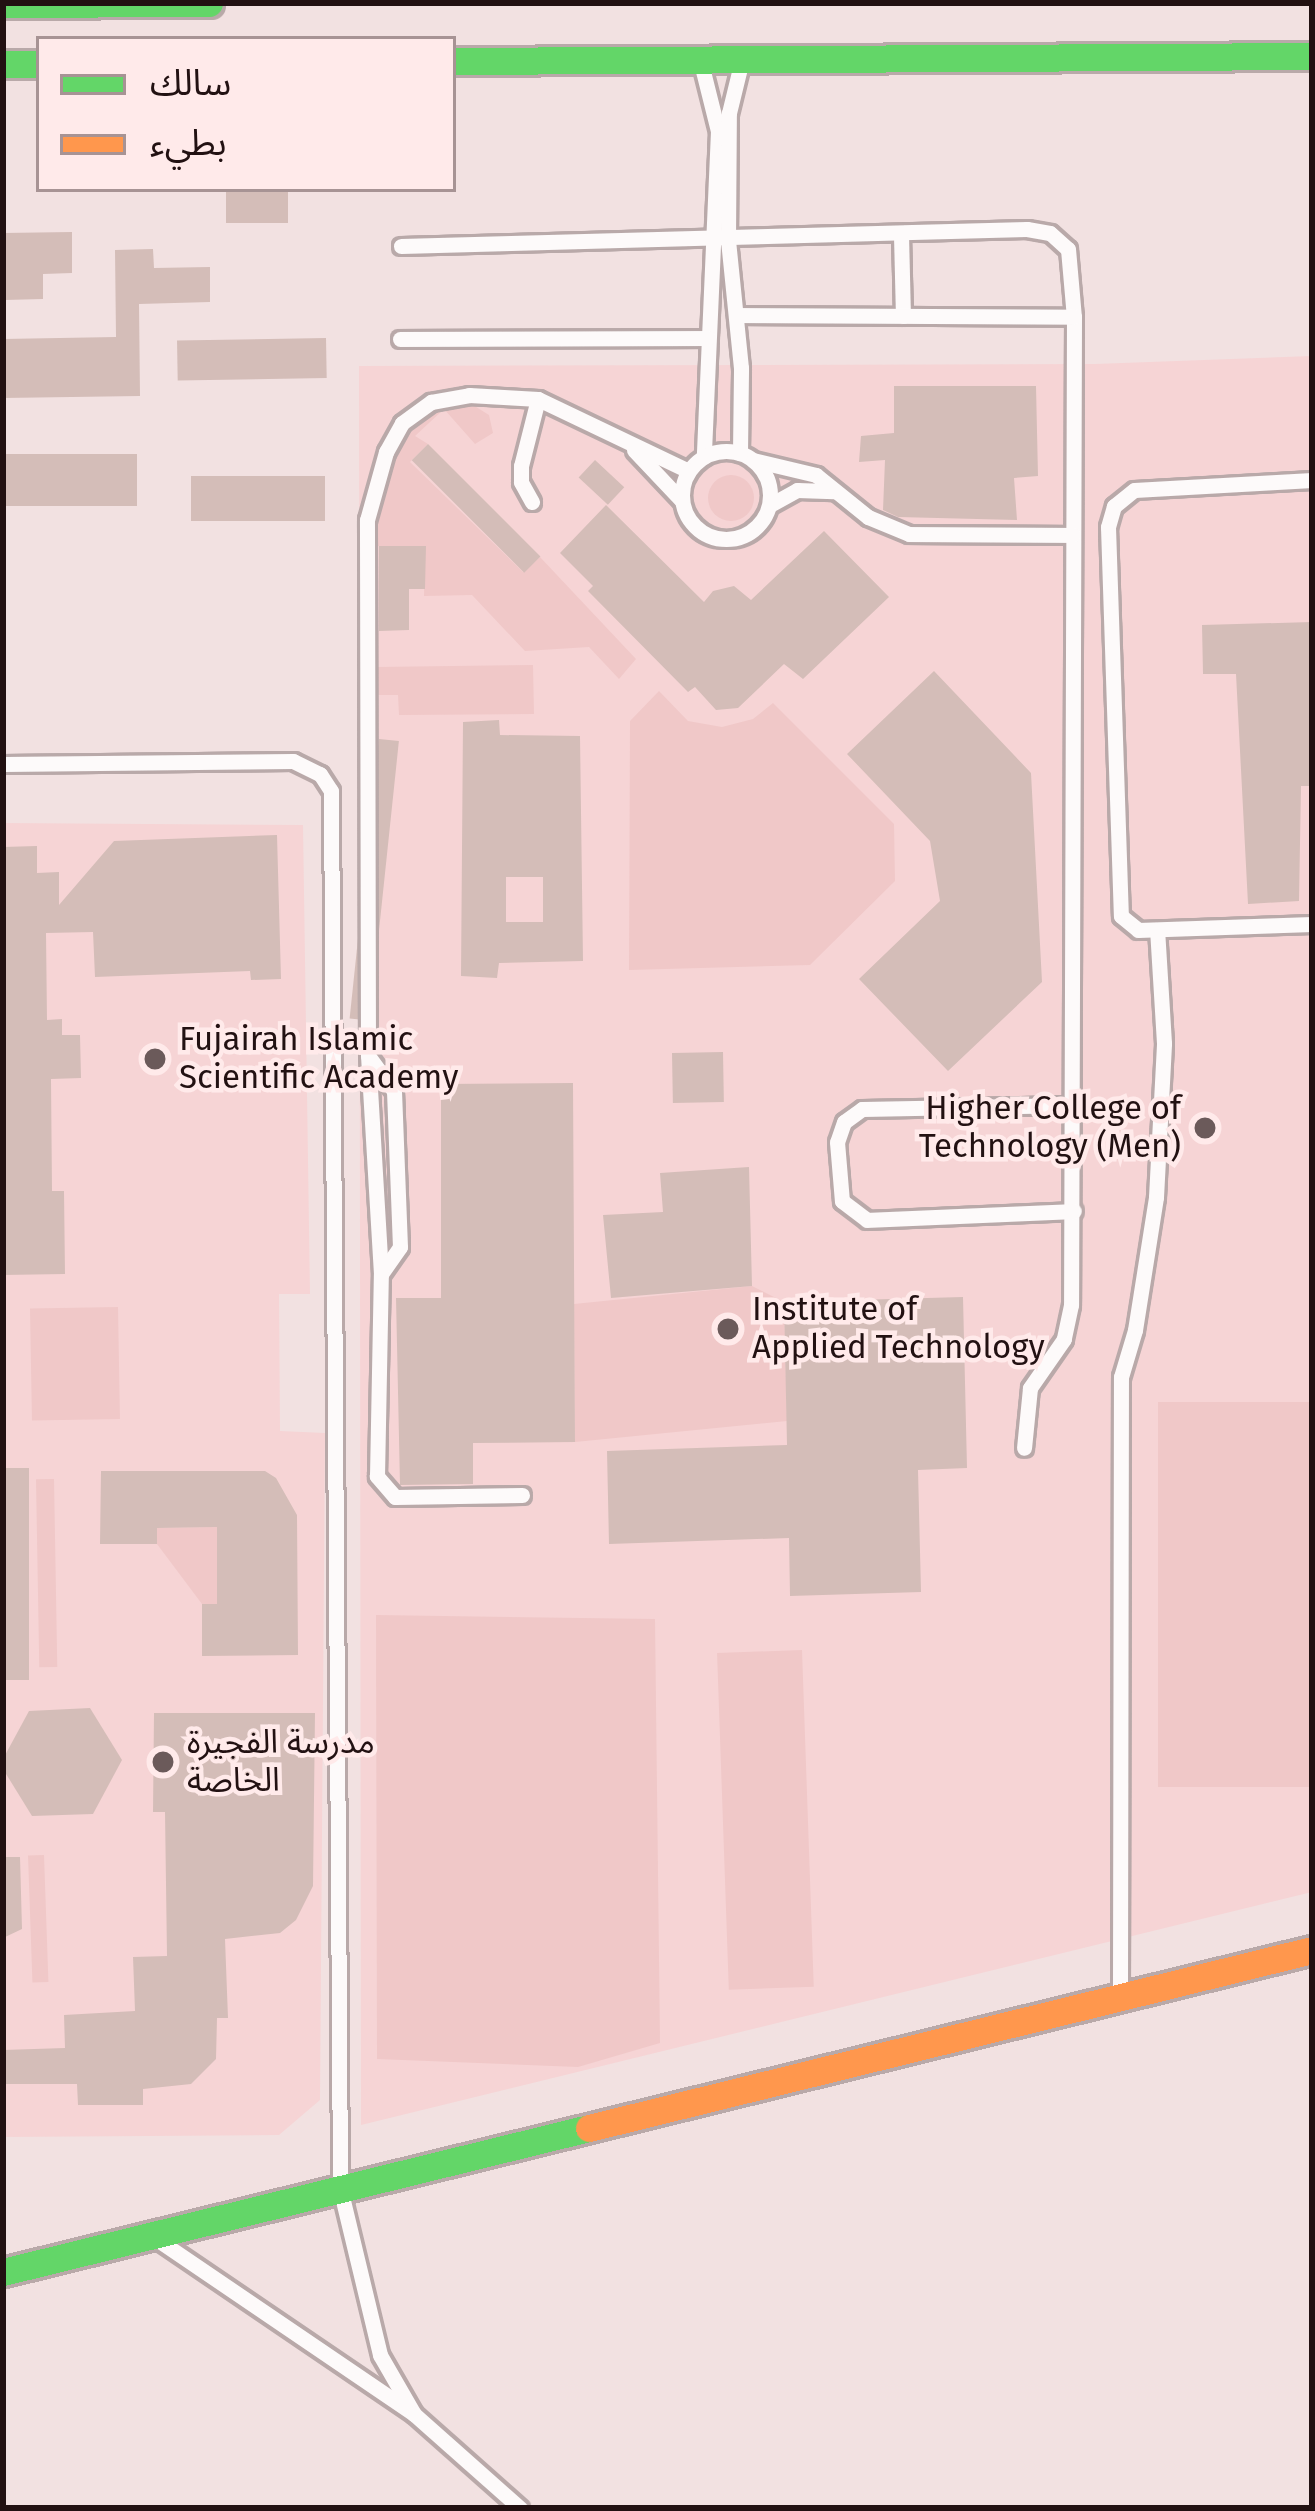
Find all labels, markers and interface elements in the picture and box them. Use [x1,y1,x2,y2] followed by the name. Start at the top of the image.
[36,36,456,192] legend
[150,61,231,105] text: سالك
[150,121,227,165] text: بطيء
[179,1020,458,1098] place label: Fujairah Islamic Scientific Academy
[142,1046,168,1072] marker: Fujairah Islamic Scientific Academy
[919,1089,1181,1167] place label: Higher College of Technology (Men)
[1192,1115,1218,1141] marker: Higher College of Technology (Men)
[752,1290,1045,1368] place label: Institute of Applied Technology
[715,1316,741,1342] marker: Institute of Applied Technology
[187,1723,375,1801] place label: مدرسة الفجيرة الخاصة
[150,1749,176,1775] marker: مدرسة الفجيرة الخاصة

